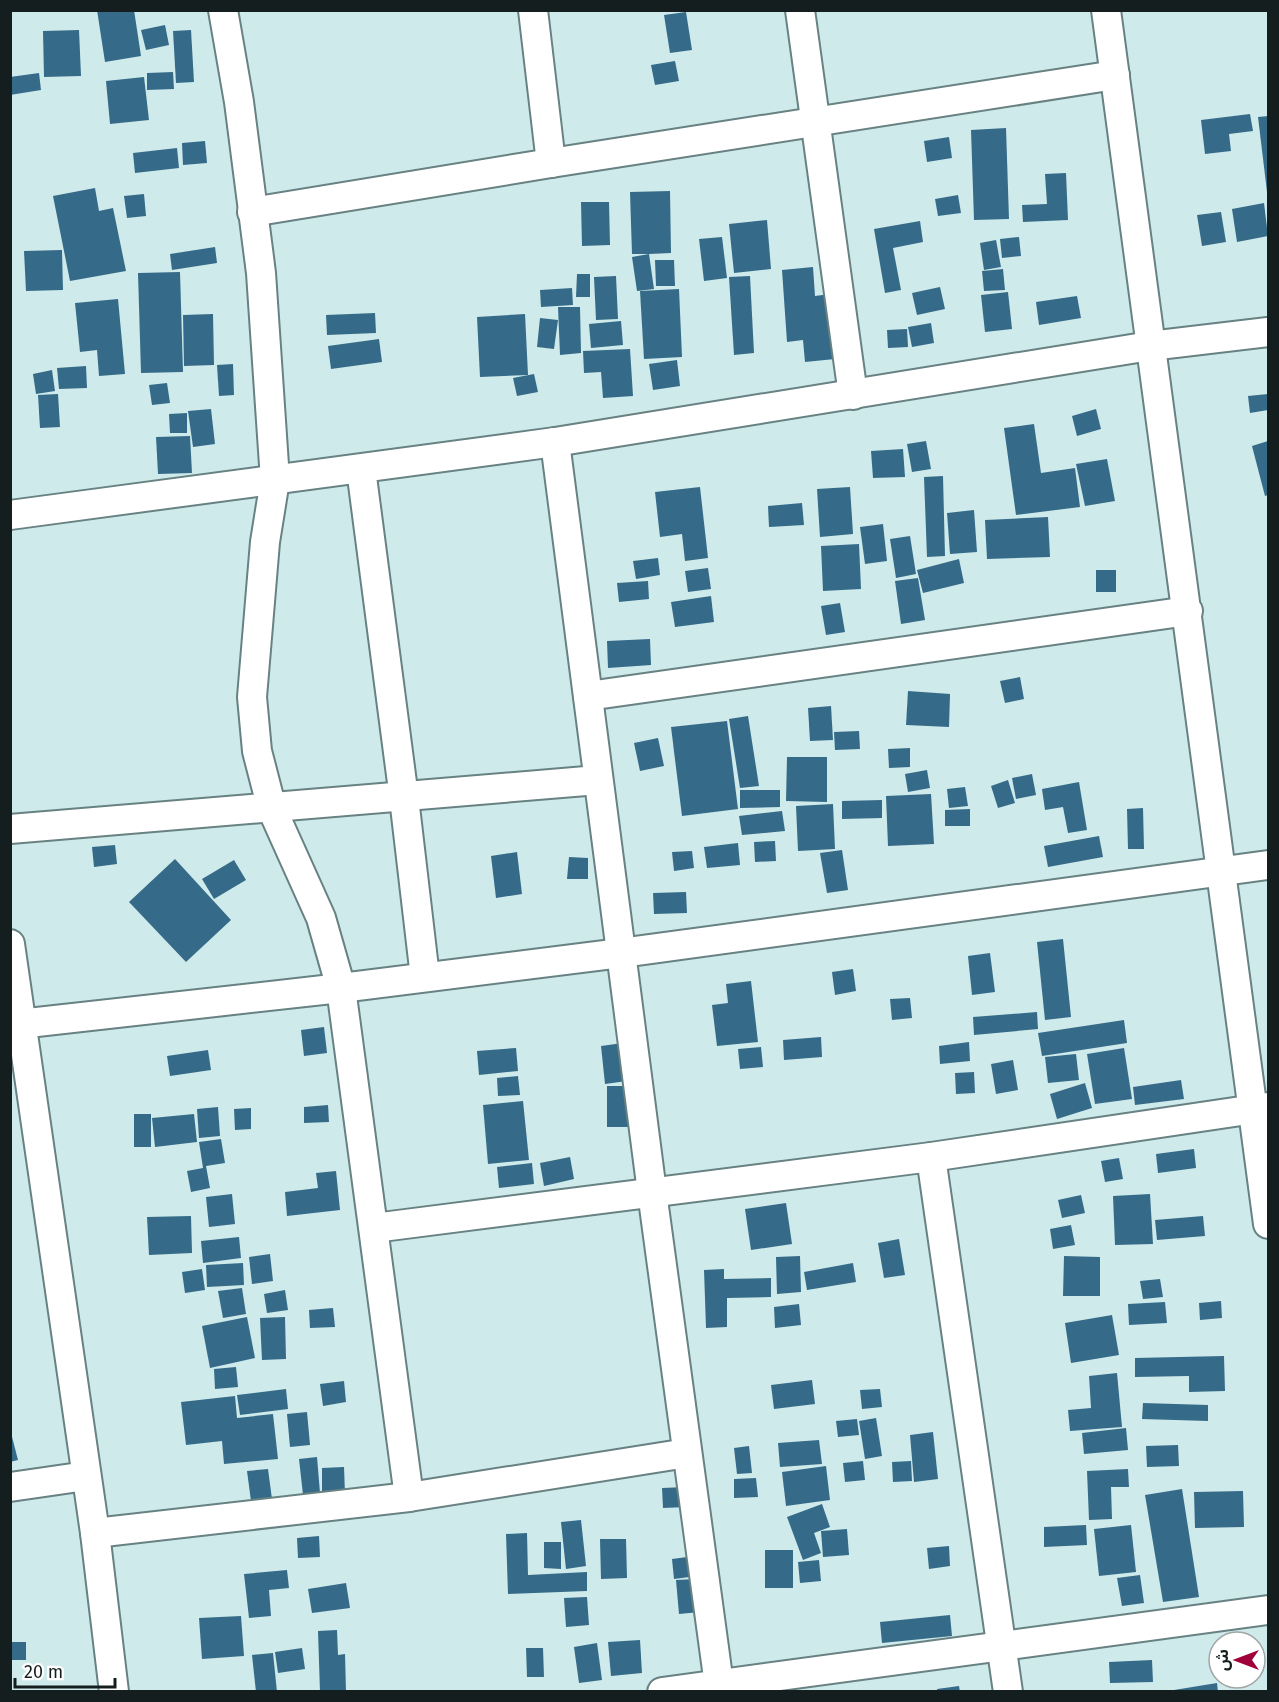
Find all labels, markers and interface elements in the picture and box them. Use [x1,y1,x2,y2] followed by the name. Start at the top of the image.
[1207,1630,1267,1690] north arrow
[1213,1649,1232,1671] text: ش
[15,1651,116,1689] scale bar
[24,1661,63,1683] text: 20 m

